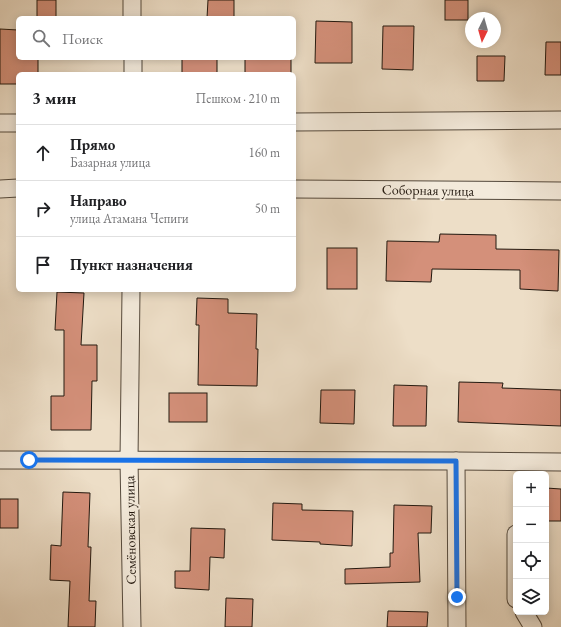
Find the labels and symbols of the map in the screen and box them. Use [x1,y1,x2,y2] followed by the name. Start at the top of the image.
[465,12,501,48] north arrow
[382,180,475,200] street label: Соборная улица
[20,451,38,469] route start
[120,475,140,585] street label: Семёновская улица
[448,588,466,606] route end

